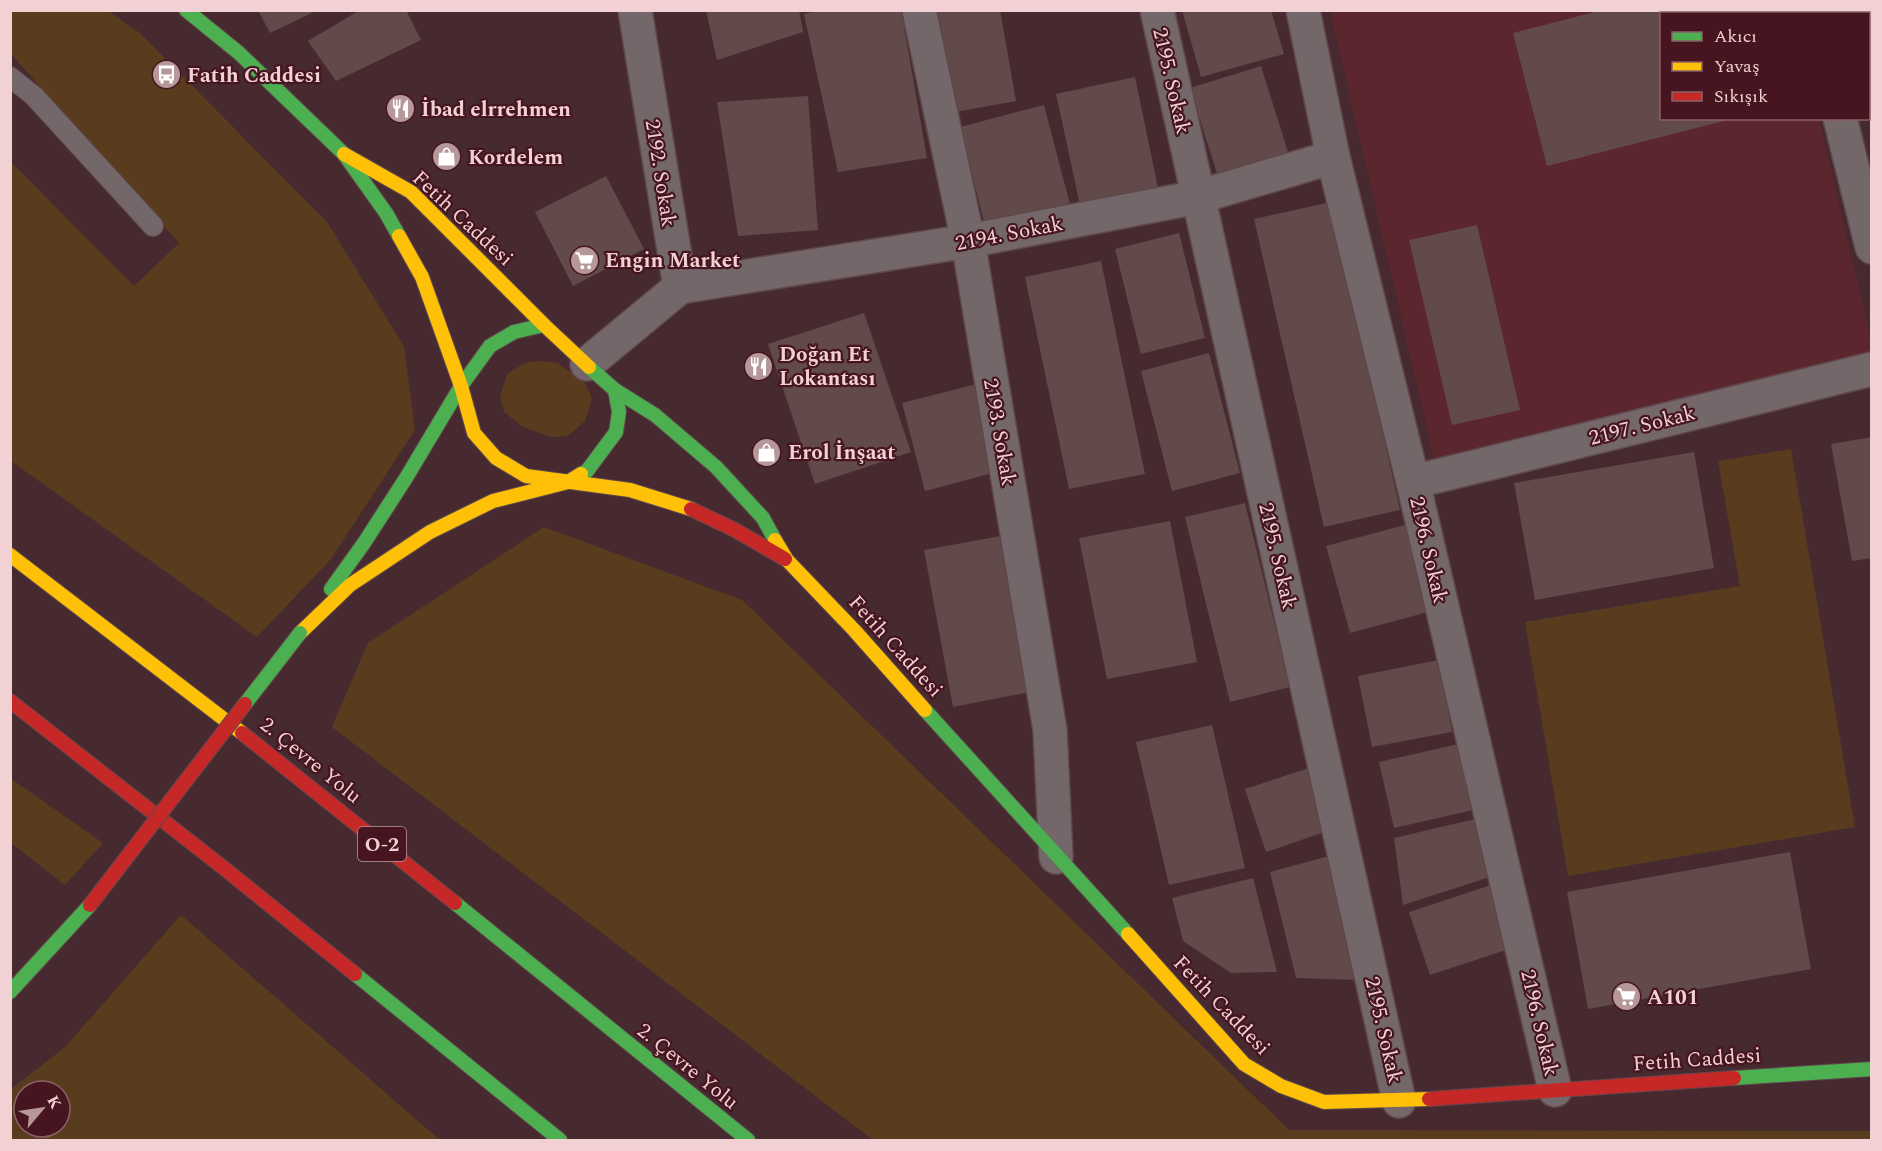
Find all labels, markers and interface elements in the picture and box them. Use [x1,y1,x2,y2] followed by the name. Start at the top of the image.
[1660,12,1870,120] legend
[1714,23,1757,50] text: Akıcı
[1143,25,1199,138] street label: 2195. Sokak
[1714,53,1760,80] text: Yavaş
[150,59,182,91] bus stop icon: Fatih Caddesi
[187,60,321,92] place label: Fatih Caddesi
[1714,83,1768,110] text: Sıkışık
[384,93,416,125] restaurant icon: İbad elrrehmen
[421,94,571,126] place label: İbad elrrehmen
[636,117,684,230] street label: 2192. Sokak
[431,141,463,173] shop icon: Kordelem
[468,142,563,174] place label: Kordelem
[404,163,520,274] street label: Fetih Caddesi
[953,208,1066,260] street label: 2194. Sokak
[568,244,600,276] supermarket icon: Engin Market
[605,245,740,277] place label: Engin Market
[779,339,876,395] place label: Doğan Et Lokantası
[742,350,774,382] restaurant icon: Doğan Et Lokantası
[974,376,1024,489] street label: 2193. Sokak
[1586,397,1699,455] street label: 2197. Sokak
[751,436,783,468] shop icon: Erol İnşaat
[788,437,895,469] place label: Erol İnşaat
[1400,494,1456,607] street label: 2196. Sokak
[1249,500,1305,613] street label: 2195. Sokak
[840,588,950,705] street label: Fetih Caddesi
[252,710,368,812] street label: 2. Çevre Yolu
[358,827,406,861] road number: O-2
[1165,948,1277,1063] street label: Fetih Caddesi
[1511,967,1567,1080] street label: 2196. Sokak
[1355,974,1411,1087] street label: 2195. Sokak
[1610,981,1642,1013] supermarket icon: A101
[1647,982,1699,1014] place label: A101
[629,1016,745,1118] street label: 2. Çevre Yolu
[1632,1040,1762,1080] street label: Fetih Caddesi
[12,1079,72,1139] north arrow
[41,1091,68,1114] text: K

